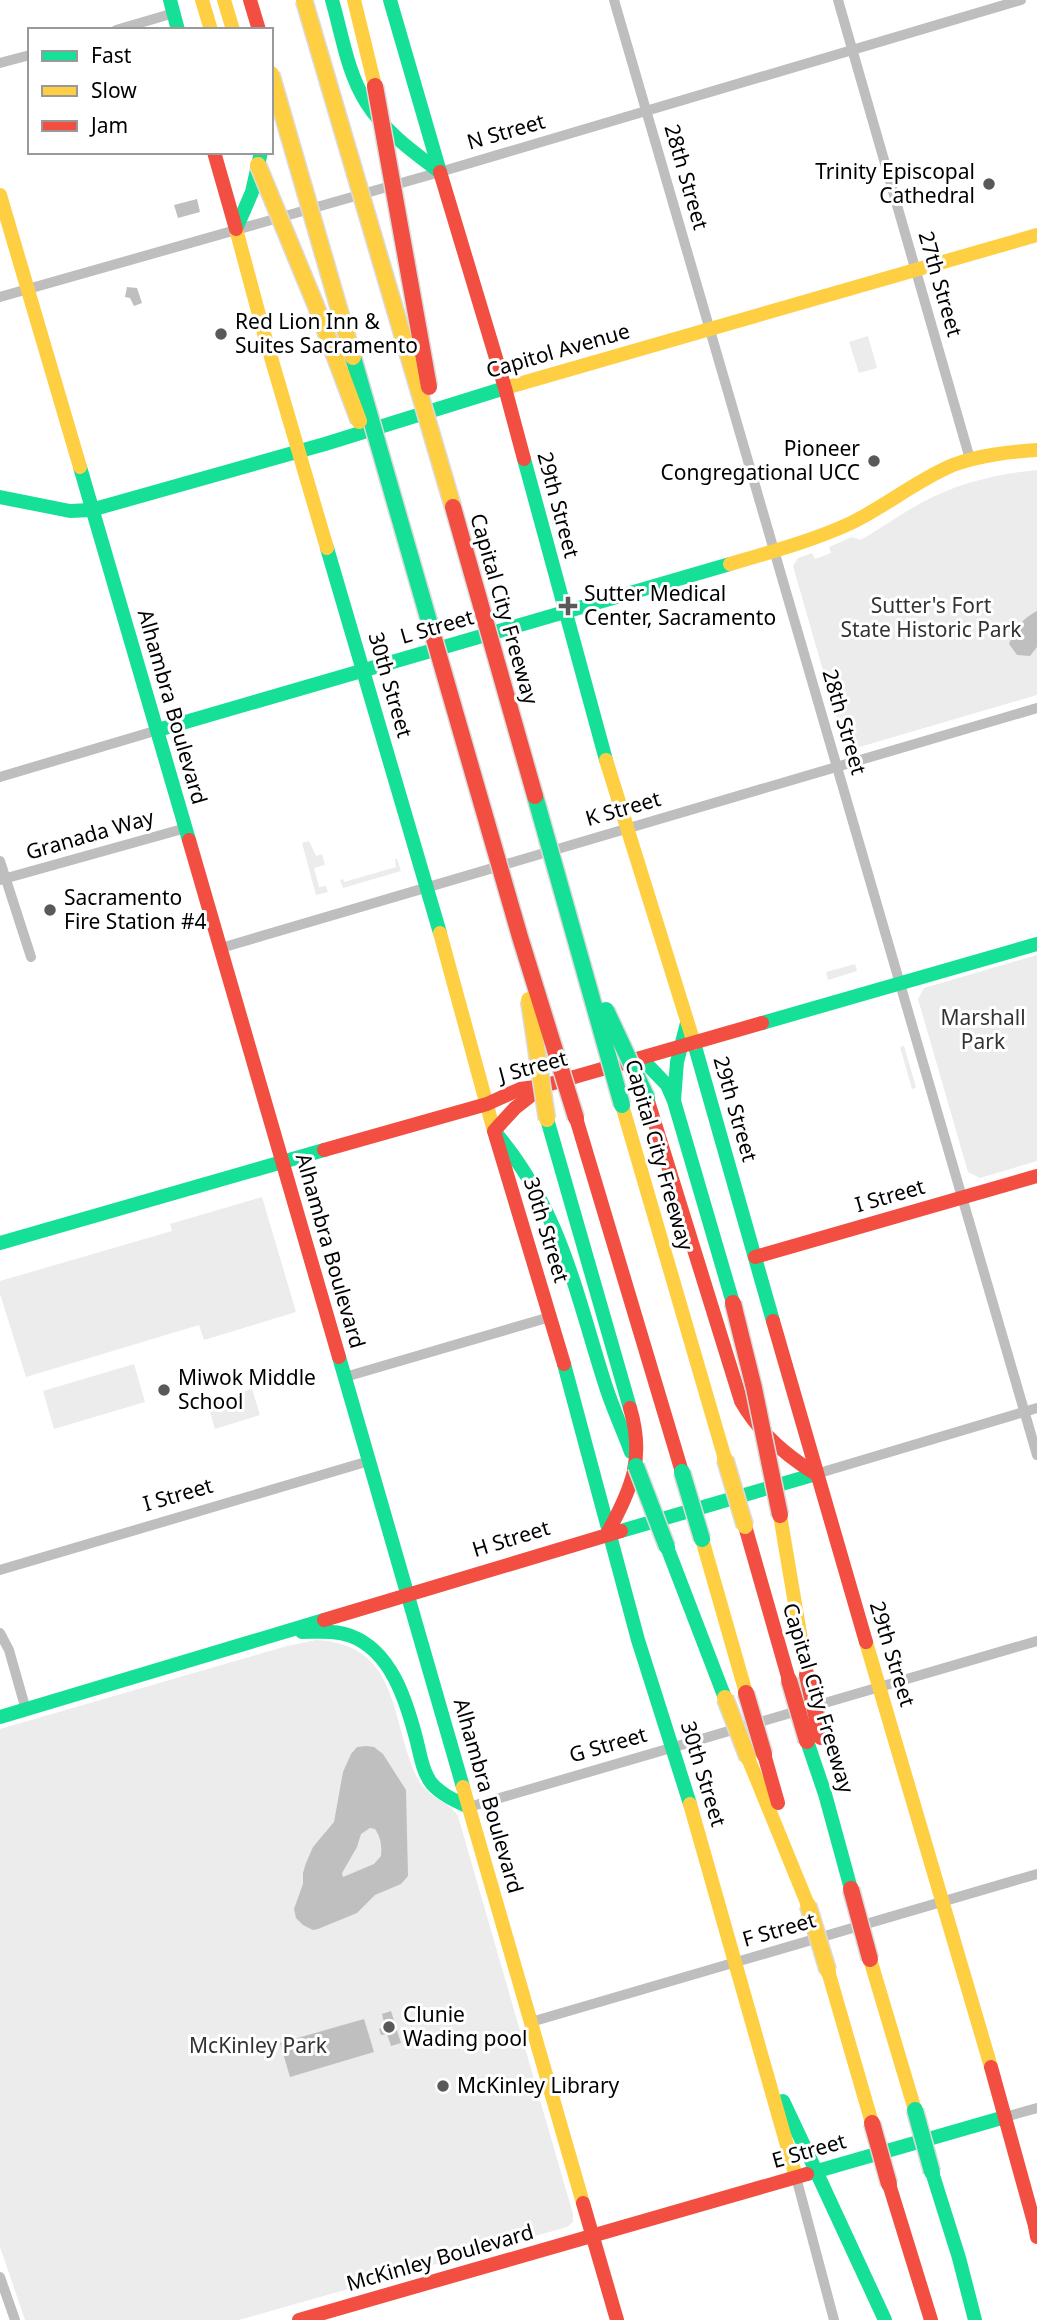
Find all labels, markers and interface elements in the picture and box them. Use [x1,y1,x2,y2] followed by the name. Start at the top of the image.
[28,28,273,154] legend
[91,41,132,69] text: Fast
[91,76,137,104] text: Slow
[463,106,548,156] street label: N Street
[89,111,128,139] text: Jam
[659,121,716,233] street label: 28th Street
[815,157,975,209] place label: Trinity Episcopal Cathedral
[981,176,997,192] marker: Trinity Episcopal Cathedral
[913,228,970,340] street label: 27th Street
[235,307,418,359] place label: Red Lion Inn & Suites Sacramento
[483,316,633,384] street label: Capitol Avenue
[213,326,229,342] marker: Red Lion Inn & Suites Sacramento
[661,434,860,486] place label: Pioneer Congregational UCC
[531,449,587,561] street label: 29th Street
[866,453,882,469] marker: Pioneer Congregational UCC
[464,510,546,708] street label: Capital City Freeway
[584,579,776,631] place label: Sutter Medical Center, Sacramento
[840,591,1022,643] park label: Sutter's Fort State Historic Park
[558,596,578,616] marker: Sutter Medical Center, Sacramento
[397,602,477,650] street label: L Street
[132,606,214,807] street label: Alhambra Boulevard
[363,629,420,741] street label: 30th Street
[817,666,874,778] street label: 28th Street
[582,784,664,832] street label: K Street
[22,802,157,866] street label: Granada Way
[64,883,207,935] place label: Sacramento Fire Station #4
[42,902,58,918] marker: Sacramento Fire Station #4
[940,1003,1026,1055] park label: Marshall Park
[493,1043,570,1089] street label: J Street
[708,1053,765,1165] street label: 29th Street
[619,1056,701,1254] street label: Capital City Freeway
[290,1150,372,1351] street label: Alhambra Boulevard
[852,1172,928,1218] street label: I Street
[518,1174,576,1286] street label: 30th Street
[178,1363,316,1415] place label: Miwok Middle School
[156,1382,172,1398] marker: Miwok Middle School
[140,1471,216,1517] street label: I Street
[469,1513,553,1563] street label: H Street
[864,1598,922,1710] street label: 29th Street
[777,1599,861,1797] street label: Capital City Freeway
[448,1695,530,1896] street label: Alhambra Boulevard
[675,1718,733,1830] street label: 30th Street
[566,1720,650,1768] street label: G Street
[739,1905,819,1953] street label: F Street
[403,2000,527,2052] place label: Clunie Wading pool
[381,2019,397,2035] marker: Clunie Wading pool
[189,2031,328,2059] park label: McKinley Park
[457,2071,620,2099] place label: McKinley Library
[435,2078,451,2094] marker: McKinley Library
[768,2126,849,2174] street label: E Street
[343,2217,537,2297] street label: McKinley Boulevard

